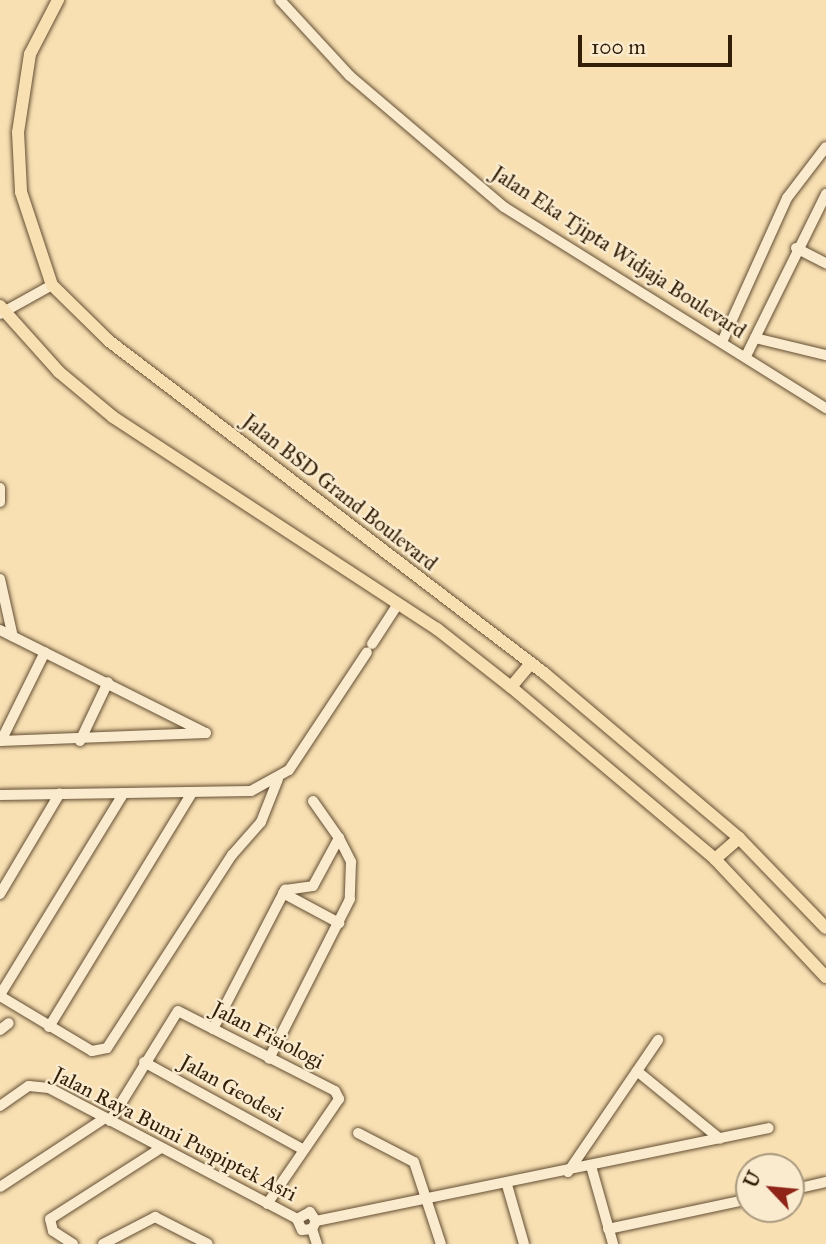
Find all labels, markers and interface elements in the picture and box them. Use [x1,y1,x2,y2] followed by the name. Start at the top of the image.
[581,21,735,65] scale bar
[591,34,646,60] text: 100 m
[487,160,751,344] street label: Jalan Eka Tjipta Widjaja Boulevard
[238,408,442,576] street label: Jalan BSD Grand Boulevard
[208,996,328,1074] street label: Jalan Fisiologi
[176,1049,288,1127] street label: Jalan Geodesi
[49,1061,301,1207] street label: Jalan Raya Bumi Puspiptek Asri
[735,1153,805,1223] north arrow
[739,1168,766,1191] text: U

